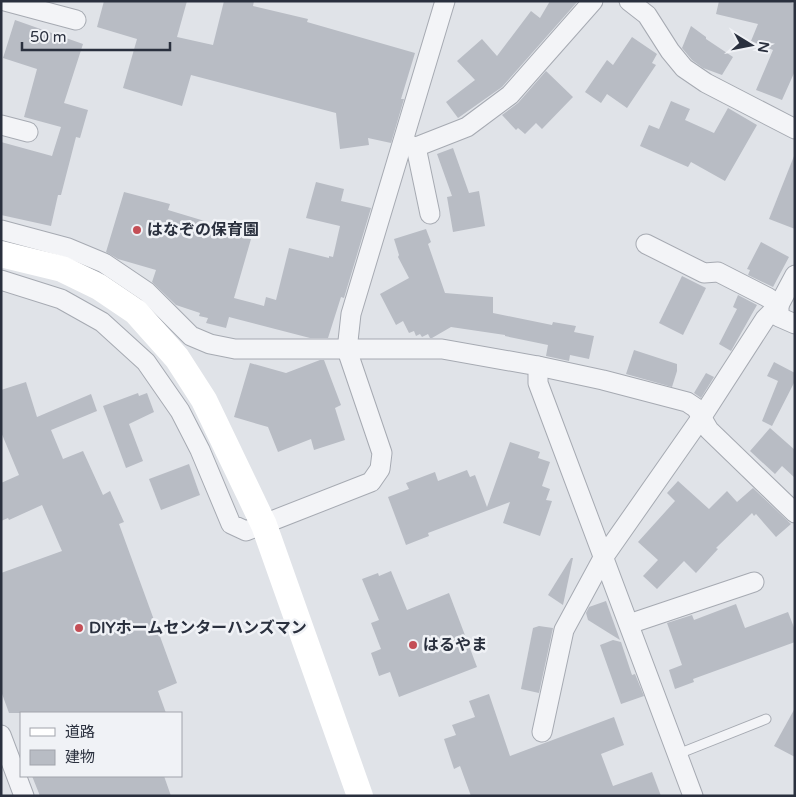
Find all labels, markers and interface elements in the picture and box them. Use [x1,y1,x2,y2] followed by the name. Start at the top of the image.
[22,20,170,52] scale bar
[726,20,776,70] north arrow
[30,28,67,46] text: 50 m
[754,40,773,54] text: N
[147,220,259,240] place label: はなぞの保育園
[131,224,143,236] marker: はなぞの保育園
[89,618,307,638] place label: DIYホームセンターハンズマン
[73,622,85,634] marker: DIYホームセンターハンズマン
[423,635,487,655] place label: はるやま
[407,639,419,651] marker: はるやま
[20,712,182,777] legend
[65,723,95,741] text: 道路
[65,748,95,766] text: 建物

